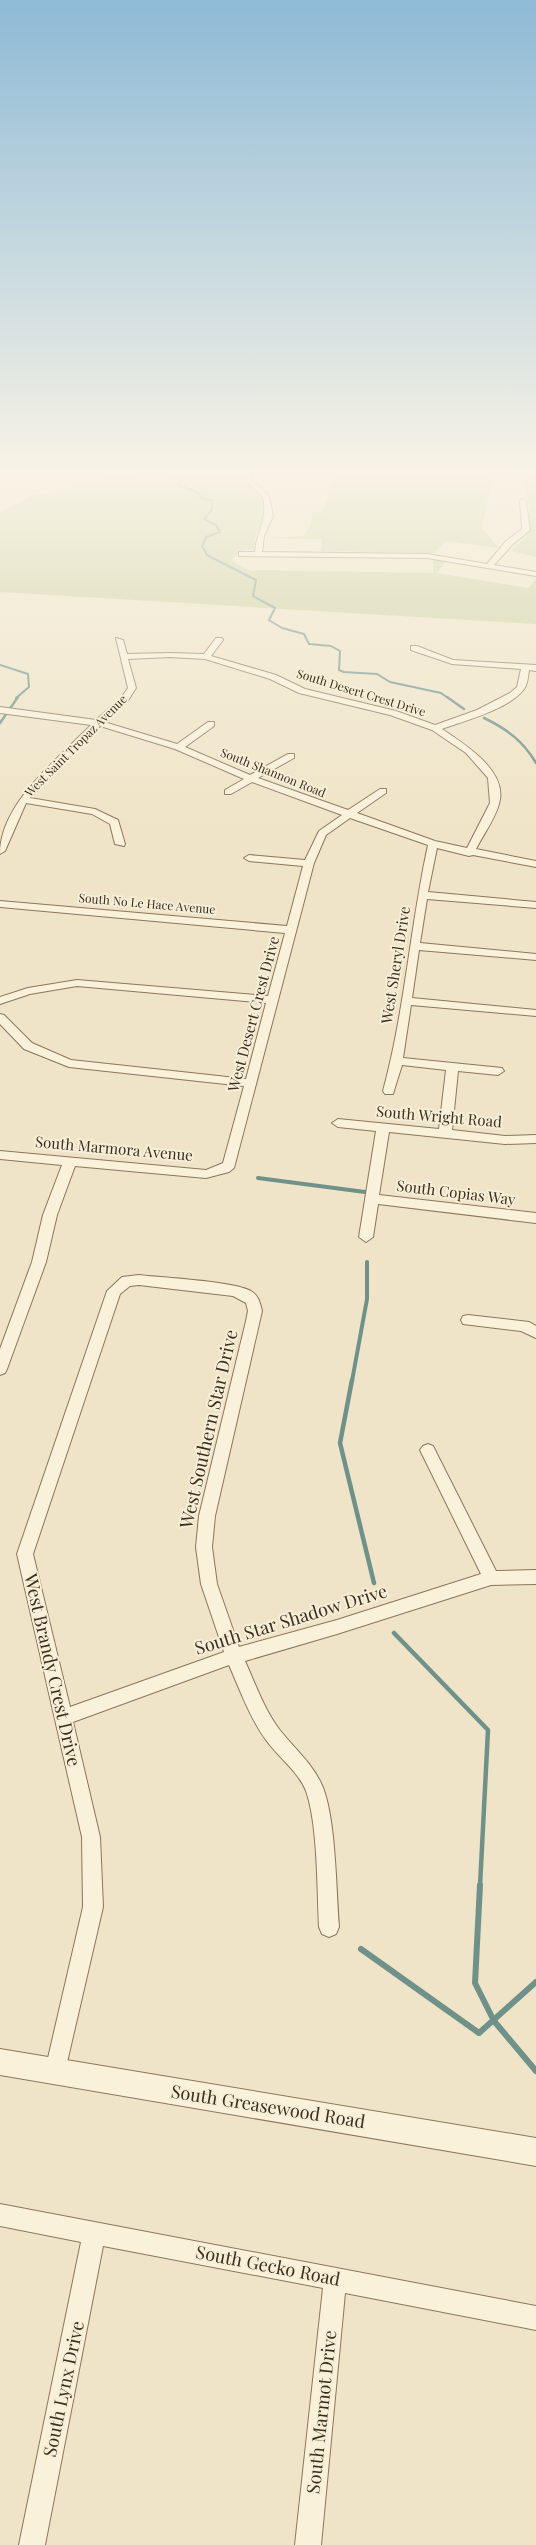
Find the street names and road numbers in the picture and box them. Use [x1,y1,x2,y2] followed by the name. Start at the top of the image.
[295,665,428,719] street label: South Desert Crest Drive
[20,691,130,801] street label: West Saint Tropaz Avenue
[218,744,328,801] street label: South Shannon Road
[78,889,216,917] street label: South No Le Hace Avenue
[376,905,414,1026] street label: West Sheryl Drive
[222,934,283,1095] street label: West Desert Crest Drive
[375,1101,503,1131] street label: South Wright Road
[34,1131,194,1165] street label: South Marmora Avenue
[395,1175,517,1209] street label: South Copias Way
[173,1327,243,1531] street label: West Southern Star Drive
[19,1570,87,1768] street label: West Brandy Crest Drive
[192,1578,390,1660] street label: South Star Shadow Drive
[169,2079,367,2133] street label: South Greasewood Road
[194,2239,343,2291] street label: South Gecko Road
[37,2319,89,2459] street label: South Lynx Drive
[300,2329,342,2495] street label: South Marmot Drive

